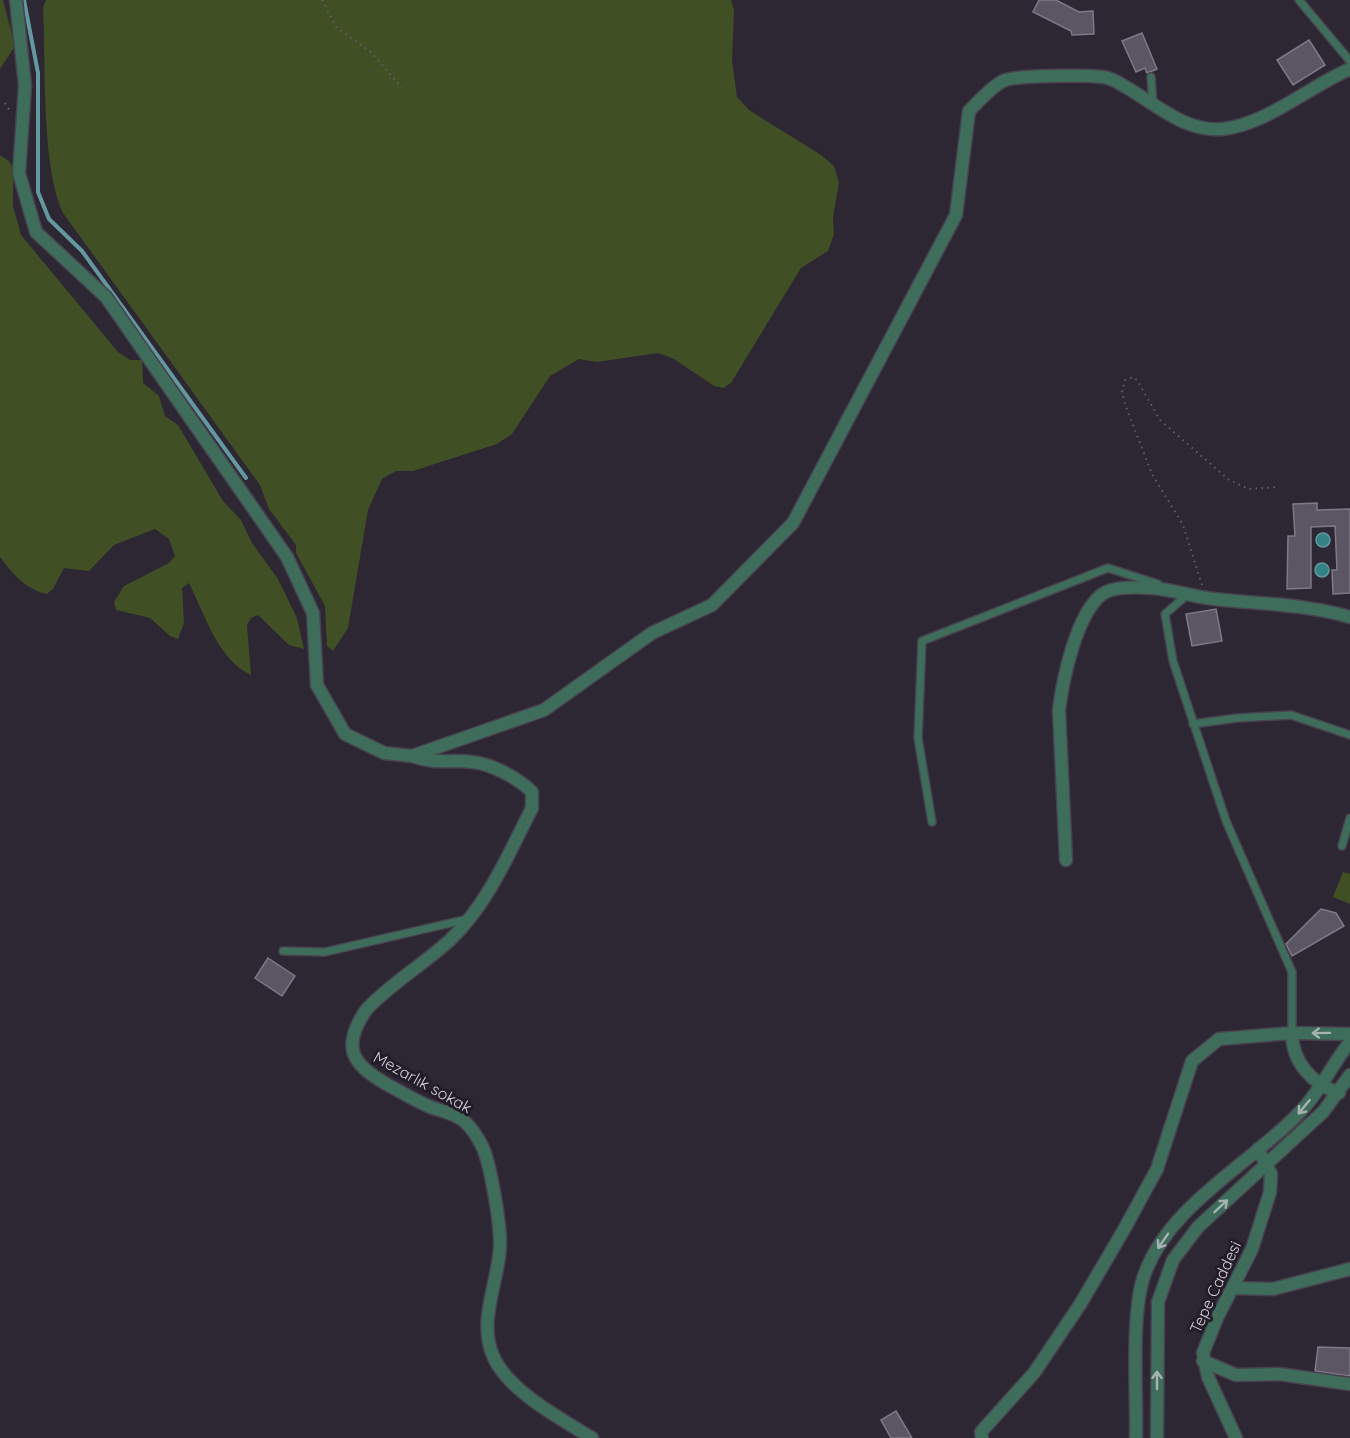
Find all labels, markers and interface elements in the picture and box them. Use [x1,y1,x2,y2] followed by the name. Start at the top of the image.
[1311,1027,1331,1038] one-way arrow
[370,1047,476,1117] street label: Mezarlık sokak
[1297,1099,1311,1114] one-way arrow
[1213,1199,1228,1213] one-way arrow
[1157,1232,1169,1248] one-way arrow
[1185,1238,1245,1336] street label: Tepe Caddesi
[1151,1370,1163,1390] one-way arrow

